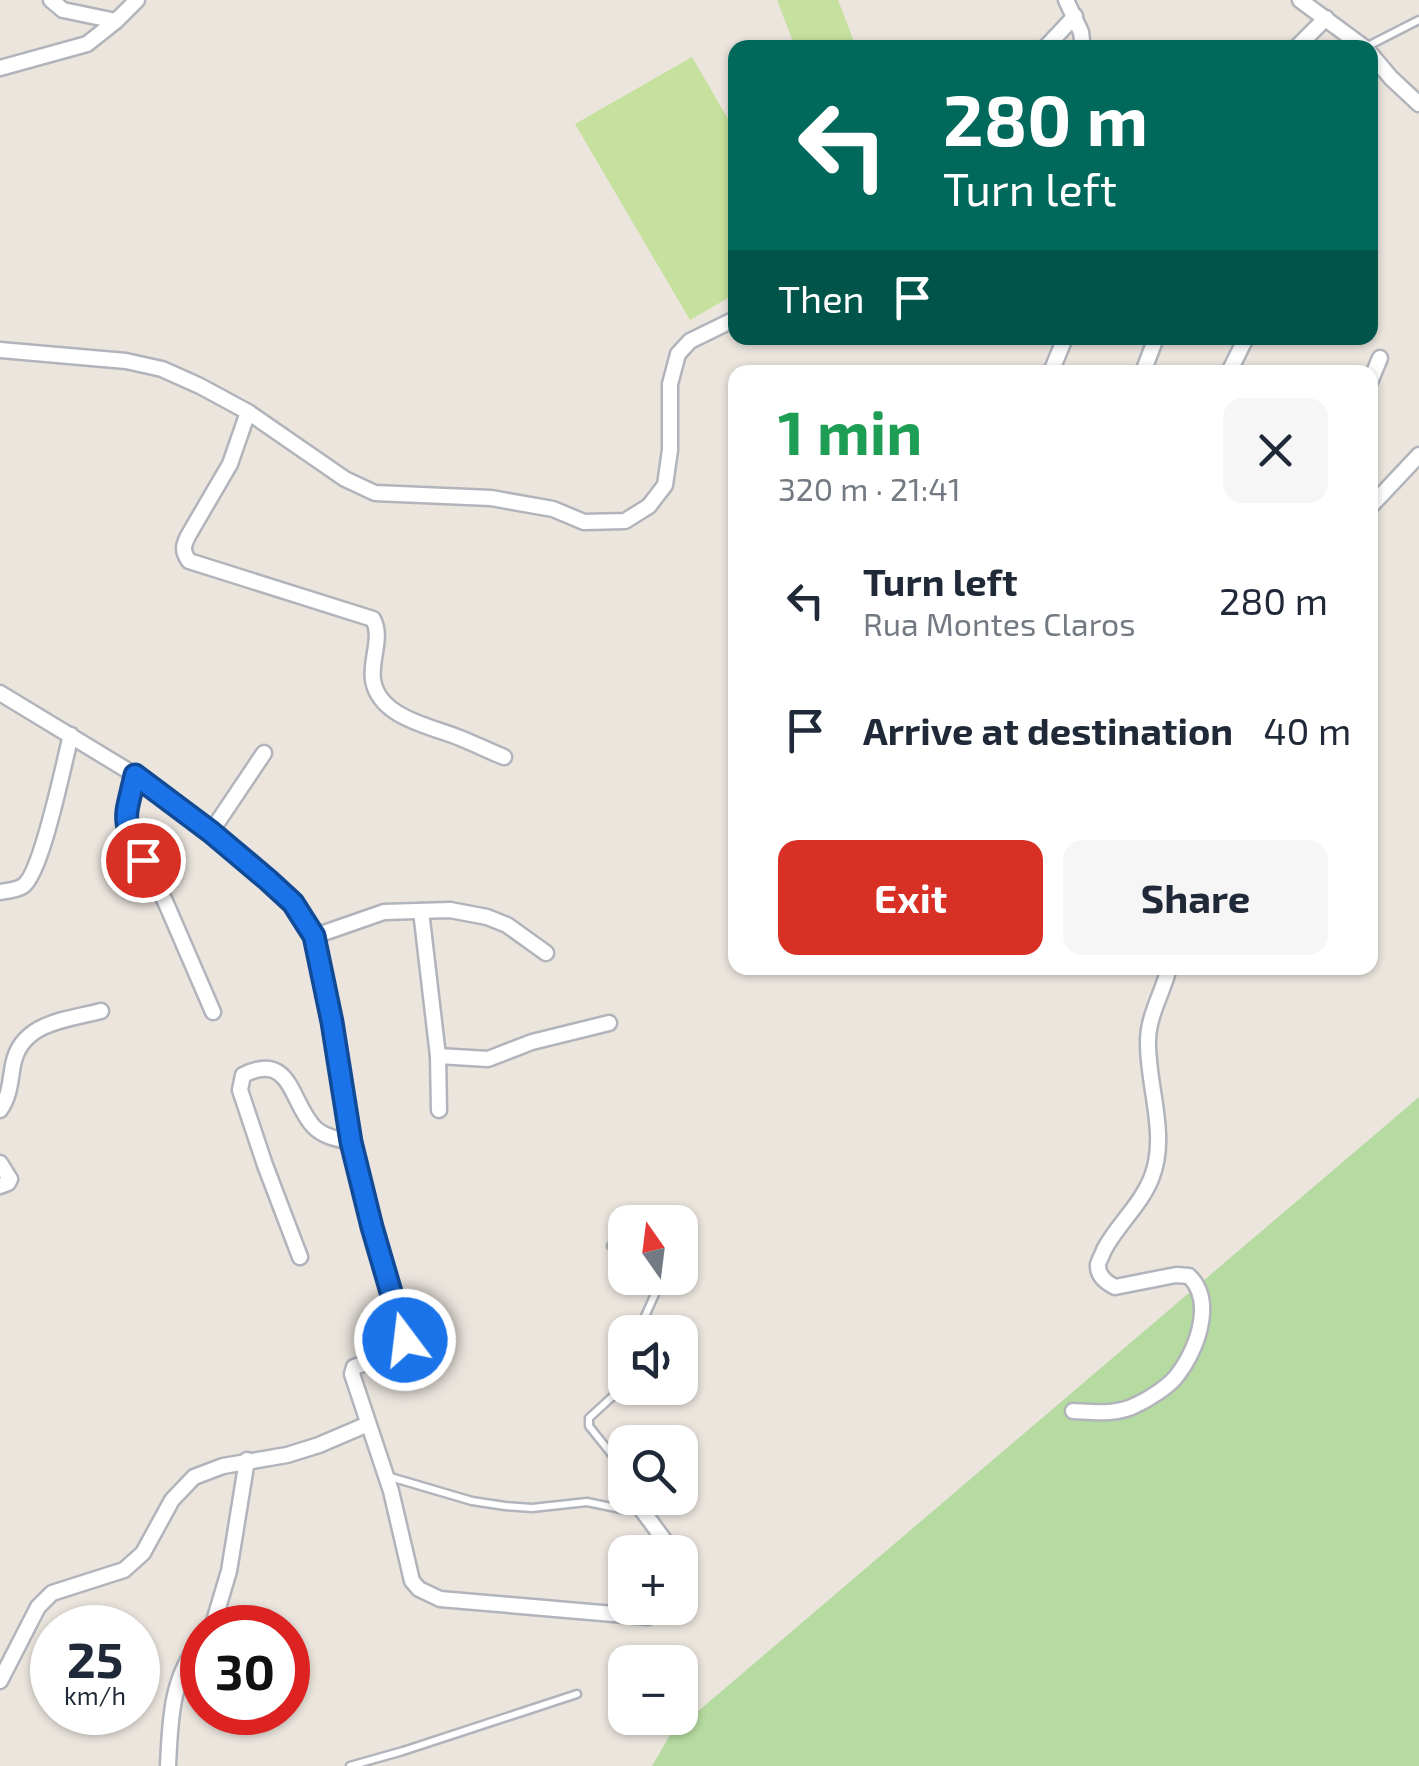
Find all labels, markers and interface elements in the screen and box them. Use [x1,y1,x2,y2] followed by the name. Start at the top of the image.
[943,76,1148,160] text: 280 m
[778,80,908,210] icon: left
[943,161,1117,215] text: Turn left
[885,270,940,325] icon: arrive
[778,275,865,321] text: Then
[778,395,922,467] text: 1 min
[1223,398,1328,503] button: close
[778,469,961,507] text: 320 m · 21:41
[863,558,1018,604] text: Turn left
[778,573,833,628] icon: left
[1219,577,1328,623] text: 280 m
[863,604,1135,642] text: Rua Montes Claros
[778,703,833,758] icon: arrive
[863,707,1233,753] text: Arrive at destination
[1263,707,1351,753] text: 40 m
[101,818,186,903] pin
[116,833,171,888] icon: arrive
[778,840,1043,955] button: Exit
[1063,840,1328,955] button: Share
[608,1205,698,1295] north arrow
[608,1205,698,1735] map controls
[353,1288,457,1392] position arrow
[608,1315,698,1405] button: sound
[608,1425,698,1515] button: search
[608,1535,698,1625] button: +
[180,1605,310,1735] speed limit sign: 30
[67,1628,123,1688] text: 25
[608,1645,698,1735] button: −
[64,1680,126,1710] text: km/h

